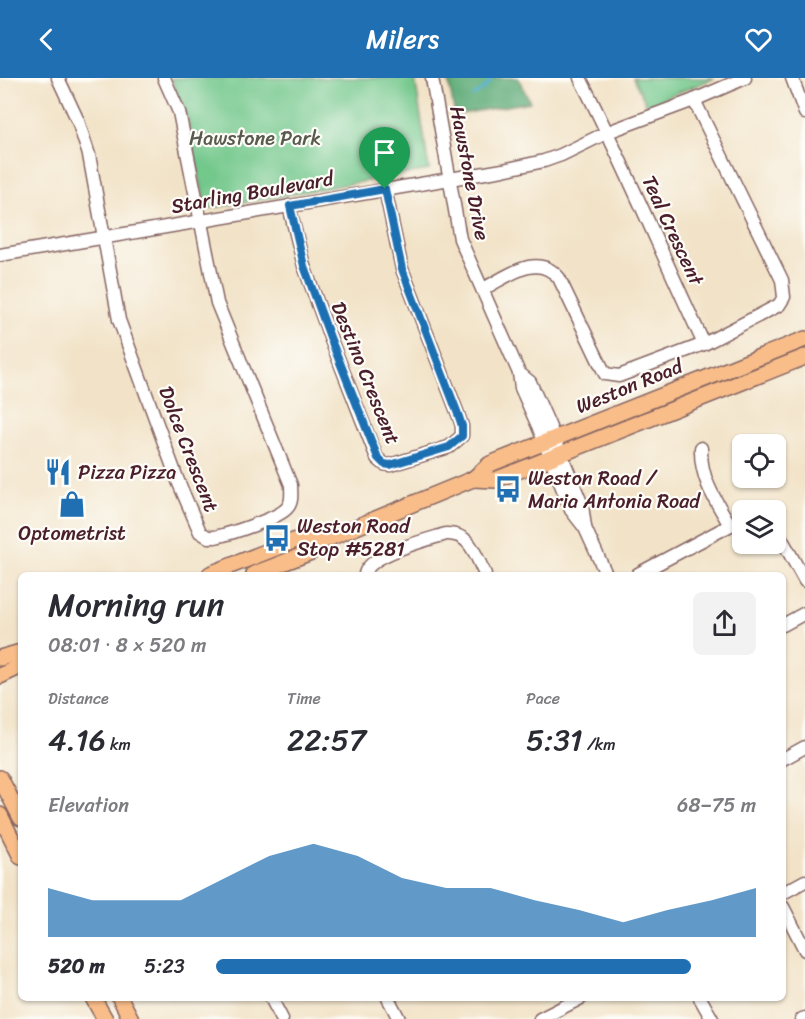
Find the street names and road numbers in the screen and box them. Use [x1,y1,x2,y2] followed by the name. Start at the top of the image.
[439,103,500,243] street label: Hawstone Drive
[168,161,337,224] street label: Starling Boulevard
[632,169,714,292] street label: Teal Crescent
[321,296,410,450] street label: Destino Crescent
[570,349,689,424] street label: Weston Road
[148,381,229,518] street label: Dolce Crescent

